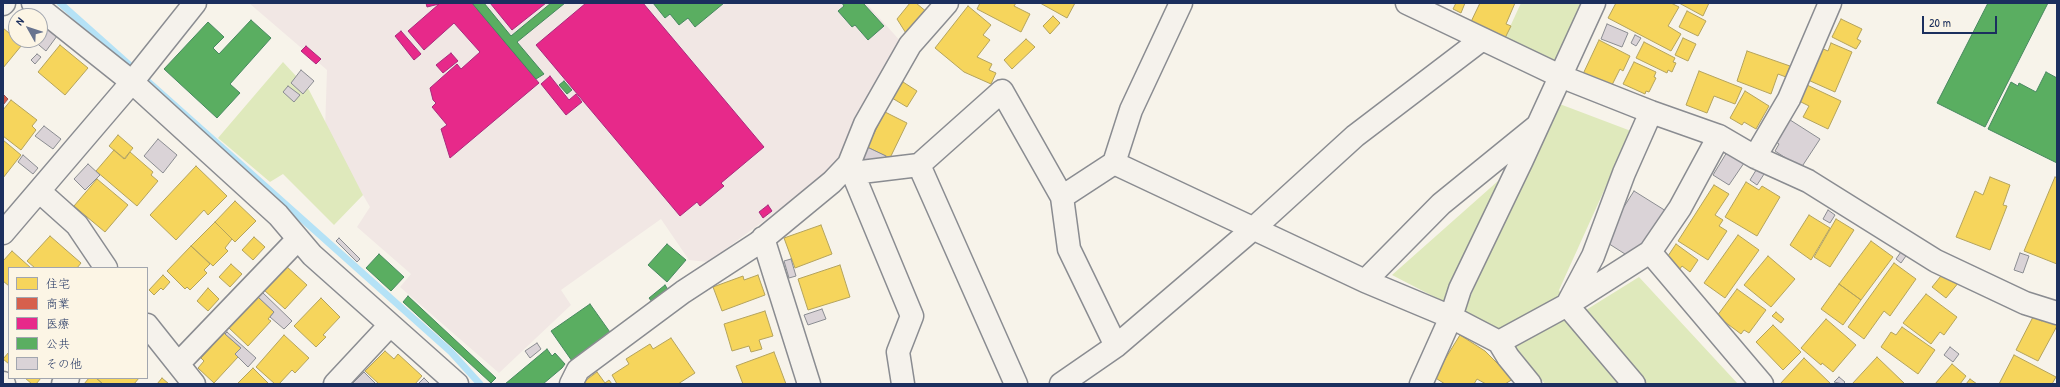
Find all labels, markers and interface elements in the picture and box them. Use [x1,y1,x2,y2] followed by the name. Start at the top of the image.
[8,8,48,48] north arrow
[1924,8,1999,34] scale bar
[12,14,27,28] text: N
[1929,14,1951,31] text: 20 m
[8,267,148,379] legend
[46,275,70,292] text: 住宅
[46,295,70,312] text: 商業
[46,315,70,332] text: 医療
[46,335,70,352] text: 公共
[46,355,82,372] text: その他

